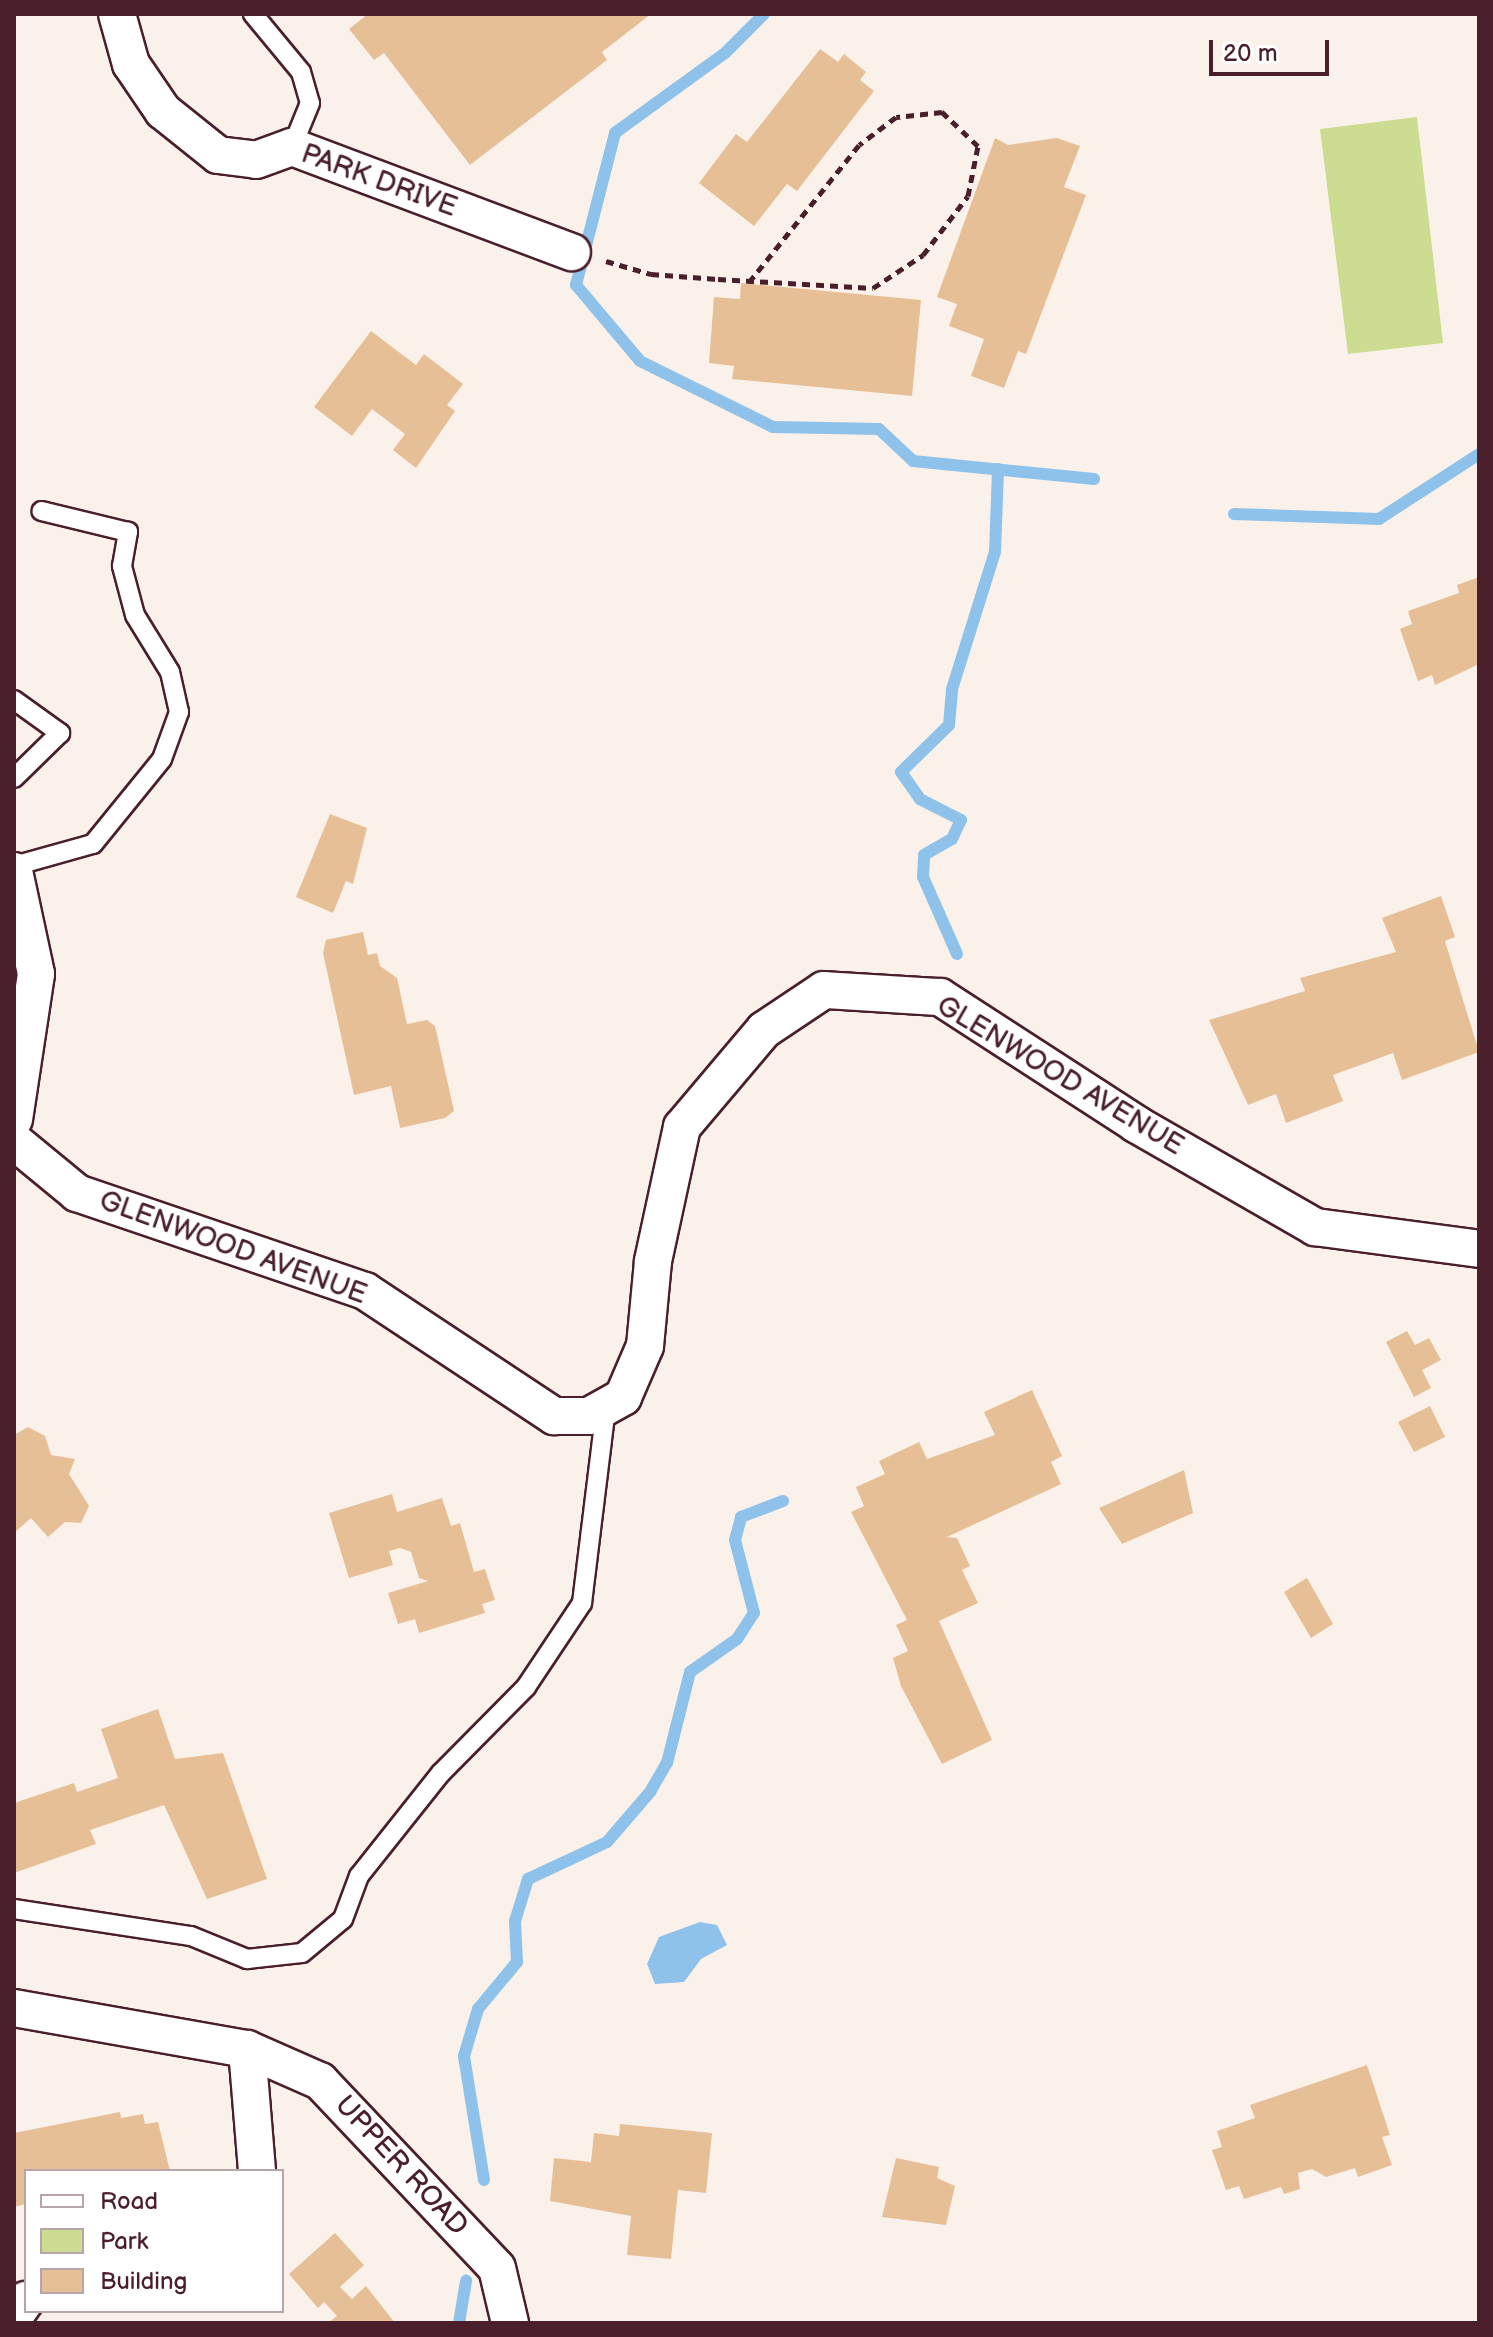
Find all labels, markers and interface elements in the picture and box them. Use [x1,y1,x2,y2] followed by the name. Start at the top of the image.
[1213,24,1333,74] scale bar
[1223,39,1278,68] text: 20 m
[297,137,461,225] street label: PARK DRIVE
[930,989,1190,1163] street label: GLENWOOD AVENUE
[95,1184,371,1312] street label: GLENWOOD AVENUE
[327,2089,475,2243] street label: UPPER ROAD
[24,2169,284,2313] legend
[100,2187,158,2216] text: Road
[100,2227,148,2256] text: Park
[100,2267,187,2296] text: Building

